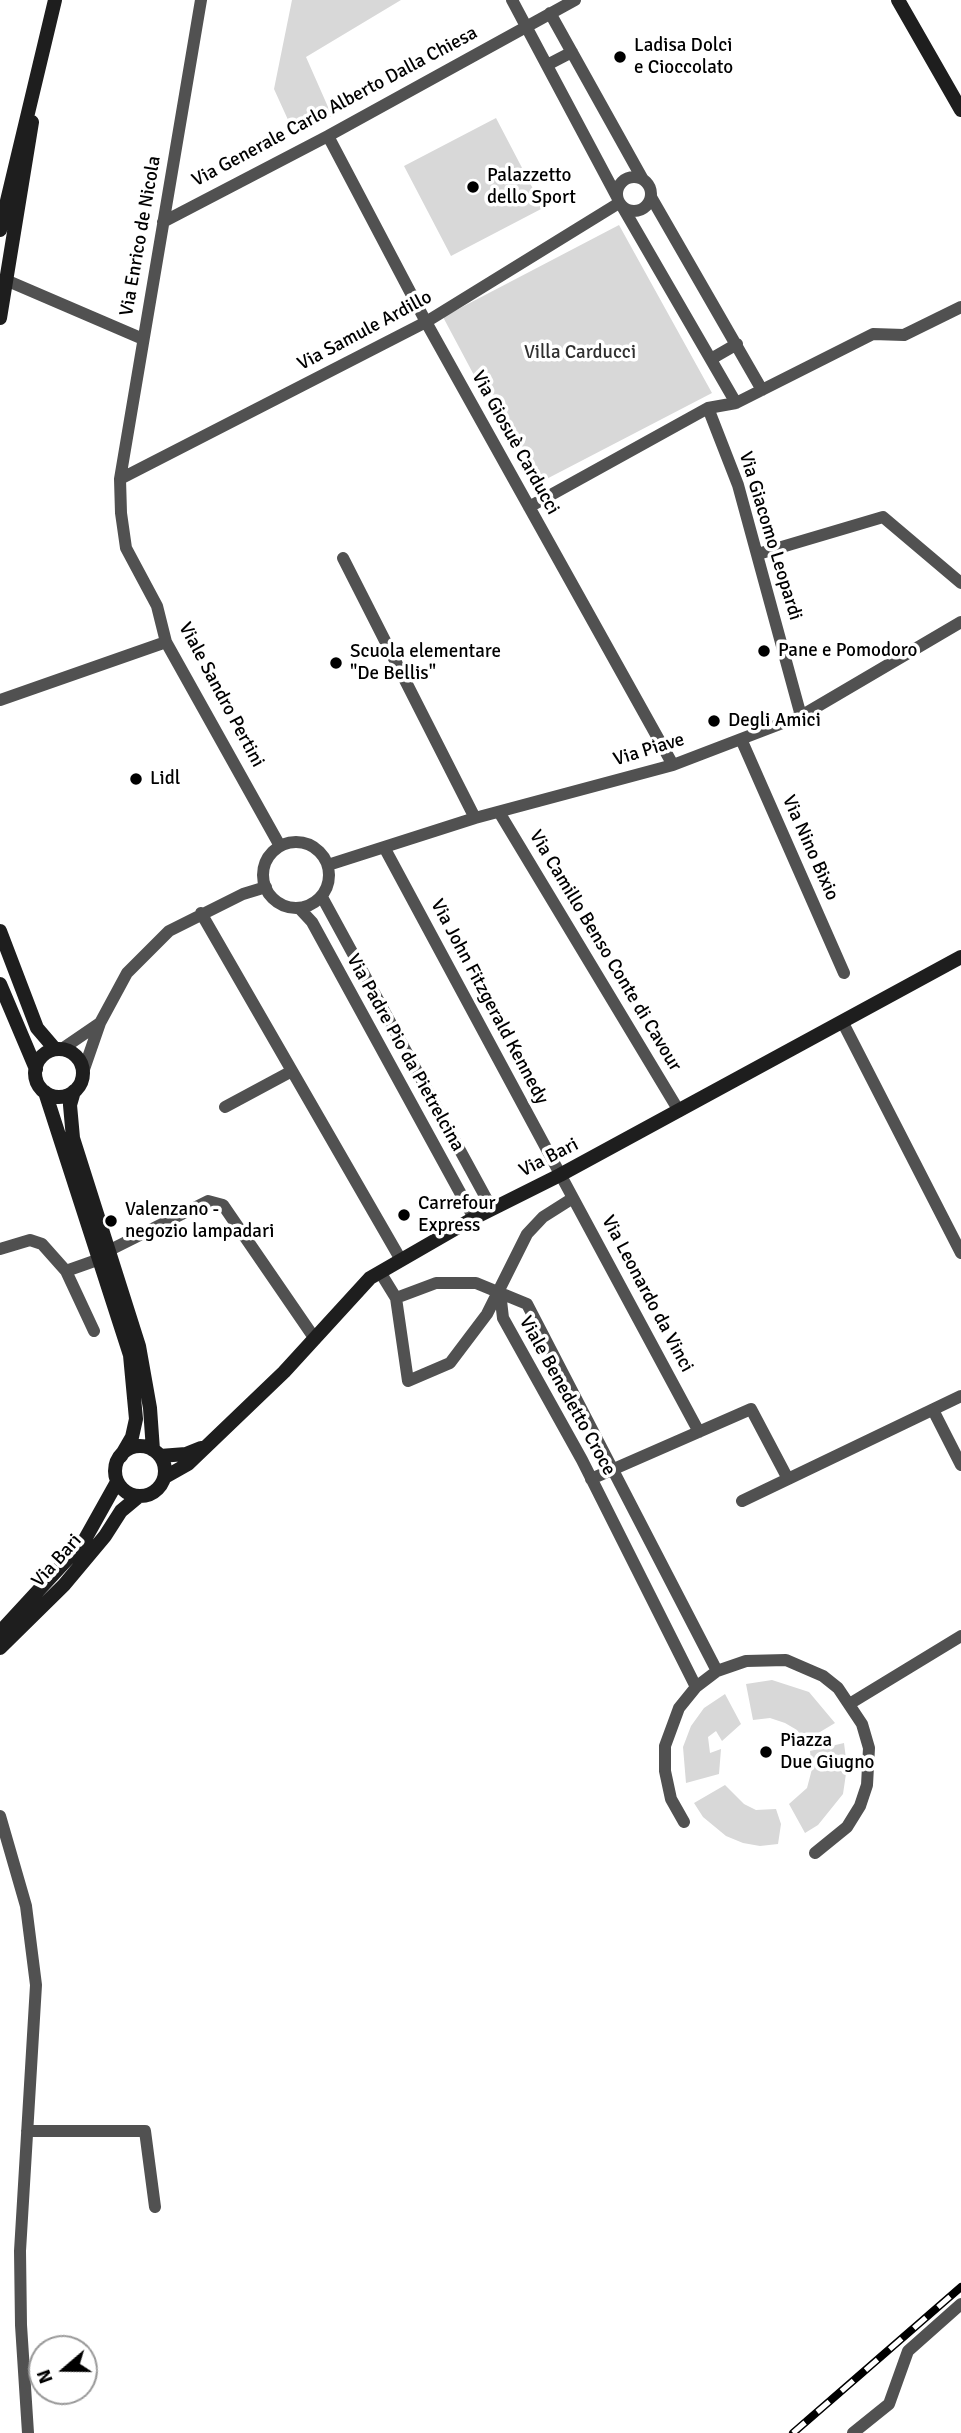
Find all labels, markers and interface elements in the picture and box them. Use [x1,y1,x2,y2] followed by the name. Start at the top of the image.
[188,22,482,192] street label: Via Generale Carlo Alberto Dalla Chiesa
[634,35,733,79] place label: Ladisa Dolci e Cioccolato
[612,49,628,65] marker: Ladisa Dolci e Cioccolato
[116,154,166,318] street label: Via Enrico de Nicola
[487,165,576,209] place label: Palazzetto dello Sport
[465,179,481,195] marker: Palazzetto dello Sport
[294,286,436,376] street label: Via Samule Ardillo
[524,342,636,364] park label: Villa Carducci
[466,367,564,519] street label: Via Giosuè Carducci
[733,449,807,623] street label: Via Giacomo Leopardi
[173,619,269,771] street label: Viale Sandro Pertini
[778,640,917,662] place label: Pane e Pomodoro
[350,641,501,685] place label: Scuola elementare "De Bellis"
[756,643,772,659] marker: Pane e Pomodoro
[328,655,344,671] marker: Scuola elementare "De Bellis"
[728,710,821,732] place label: Degli Amici
[706,713,722,729] marker: Degli Amici
[611,728,687,772] street label: Via Piave
[150,768,180,790] place label: Lidl
[128,771,144,787] marker: Lidl
[777,792,843,904] street label: Via Nino Bixio
[524,826,686,1076] street label: Via Camillo Benso Conte di Cavour
[425,896,553,1108] street label: Via John Fitzgerald Kennedy
[341,950,469,1156] street label: Via Padre Pio da Pietrelcina
[516,1133,582,1183] street label: Via Bari
[418,1193,496,1237] place label: Carrefour Express
[125,1199,274,1243] place label: Valenzano - negozio lampadari
[396,1207,412,1223] marker: Carrefour Express
[596,1212,698,1376] street label: Via Leonardo da Vinci
[103,1213,119,1229] marker: Valenzano - negozio lampadari
[514,1312,620,1480] street label: Viale Benedetto Croce
[27,1530,87,1592] street label: Via Bari
[780,1730,874,1774] place label: Piazza Due Giugno
[758,1744,774,1760] marker: Piazza Due Giugno
[28,2335,98,2405] north arrow
[32,2366,59,2387] text: N

